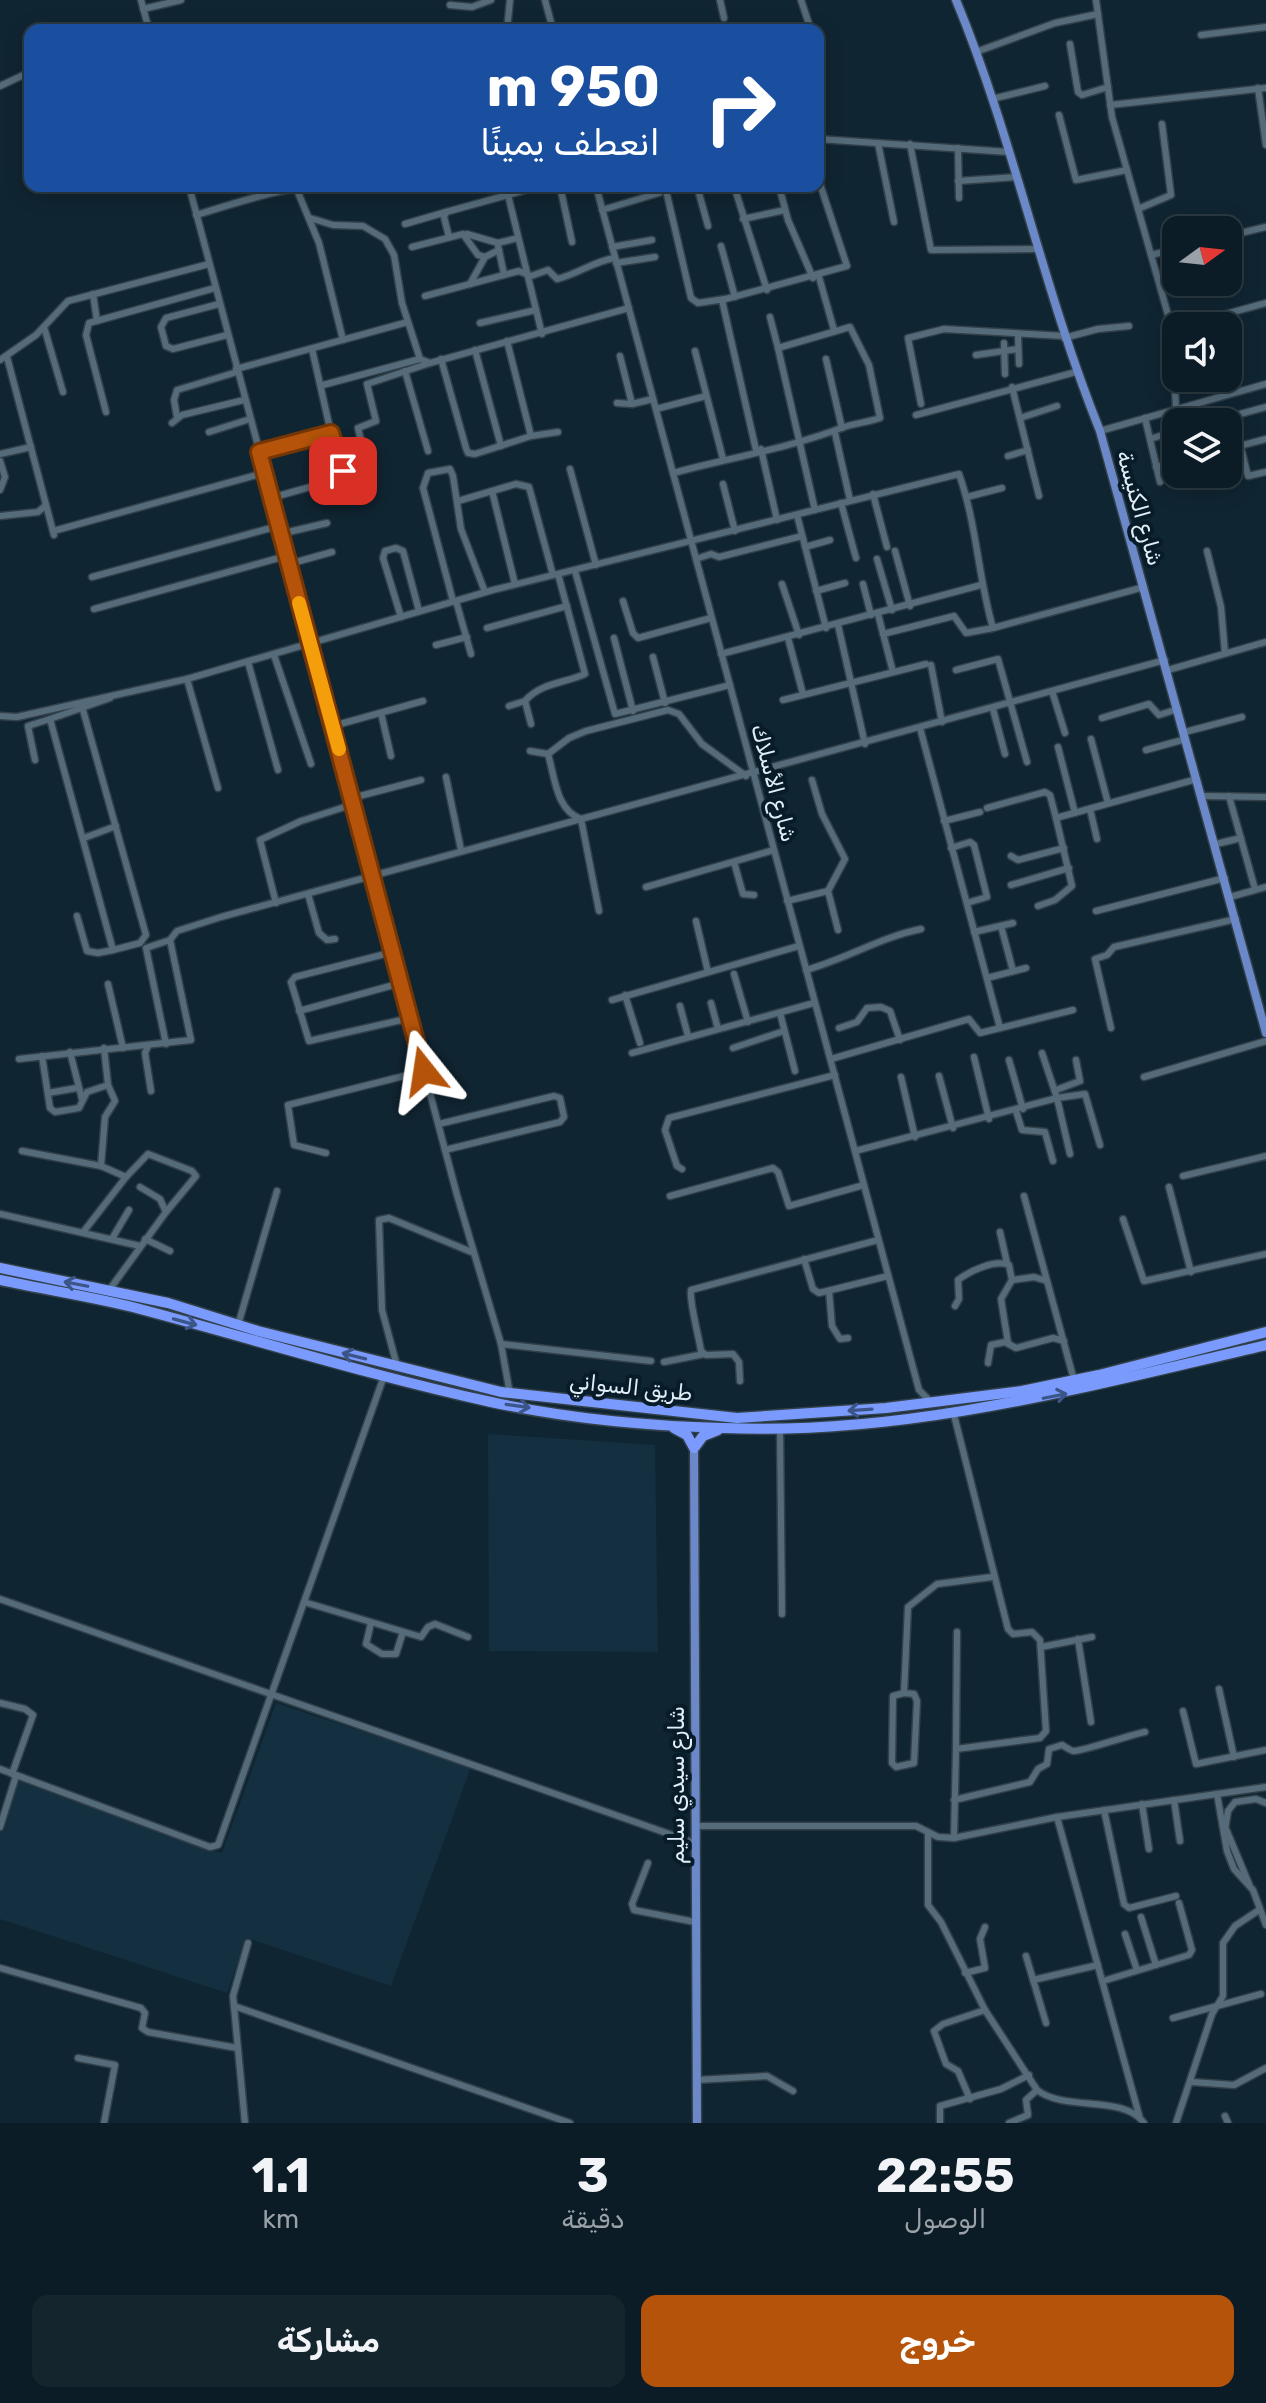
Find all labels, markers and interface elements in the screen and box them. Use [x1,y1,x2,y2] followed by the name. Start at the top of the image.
[487,54,660,120] text: 950 m
[688,56,792,160] icon: right
[480,121,660,164] text: انعطف يمينًا
[1162,216,1242,296] north arrow
[1162,216,1242,488] map controls
[1162,312,1242,392] button: sound
[1162,408,1242,488] button: layers
[309,437,377,505] pin
[1109,447,1169,569] street label: شارع الكنيسة
[321,449,365,493] icon: arrive
[743,721,803,845] street label: شارع الأسلاك
[382,1029,466,1113] position arrow
[64,1275,89,1290] one-way arrow
[172,1315,198,1330] one-way arrow
[342,1347,368,1362] one-way arrow
[568,1367,694,1410] street label: طريق السواني
[1042,1387,1067,1402] one-way arrow
[505,1399,531,1414] one-way arrow
[847,1403,874,1418] one-way arrow
[663,1706,692,1864] street label: شارع سيدي سليم
[252,2147,310,2204] text: 1.1
[577,2147,609,2204] text: 3
[876,2147,1014,2204] text: 22:55
[263,2204,299,2235] text: km
[562,2204,624,2235] text: دقيقة
[904,2204,986,2235] text: الوصول
[32,2295,625,2387] button: مشاركة
[641,2295,1234,2387] button: خروج

